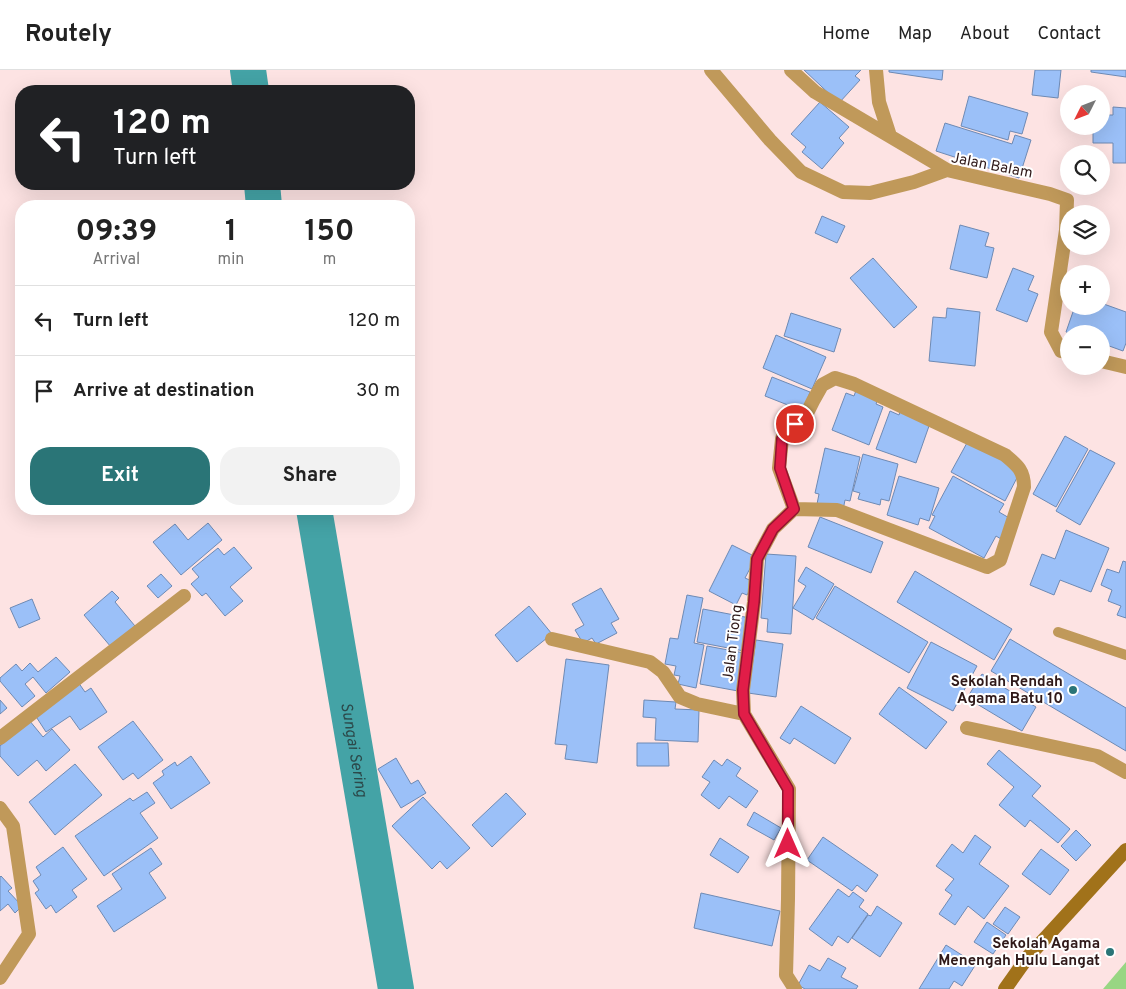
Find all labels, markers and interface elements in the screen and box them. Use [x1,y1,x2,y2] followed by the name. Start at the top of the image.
[25,20,112,50] text: Routely
[822,23,870,46] text: Home
[898,23,932,46] text: Map
[960,23,1009,46] text: About
[1037,23,1101,46] text: Contact
[1060,85,1110,135] north arrow
[1060,85,1110,375] map controls
[113,102,211,146] text: 120 m
[30,105,95,170] icon: left
[113,145,196,172] text: Turn left
[1060,145,1110,195] button: search
[949,149,1034,184] street label: Jalan Balam
[1060,205,1110,255] button: layers
[75,214,157,251] text: 09:39
[225,214,237,251] text: 1
[305,214,355,251] text: 150
[92,250,140,270] text: Arrival
[218,250,244,270] text: min
[323,250,336,270] text: m
[1060,265,1110,315] button: +
[30,307,58,335] icon: left
[73,309,149,333] text: Turn left
[349,309,400,333] text: 120 m
[1060,325,1110,375] button: −
[30,377,58,405] icon: arrive
[73,379,254,403] text: Arrive at destination
[356,379,400,403] text: 30 m
[774,403,816,445] pin
[781,410,809,438] icon: arrive
[30,447,210,505] button: Exit
[220,447,400,505] button: Share
[719,604,748,683] street label: Jalan Tiong
[951,673,1063,709] place label: Sekolah Rendah Agama Batu 10
[1067,684,1079,696] marker: Sekolah Rendah Agama Batu 10
[335,701,371,799] water label: Sungai Sering
[761,817,813,869] position arrow
[938,935,1100,971] place label: Sekolah Agama Menengah Hulu Langat
[1104,946,1116,958] marker: Sekolah Agama Menengah Hulu Langat

